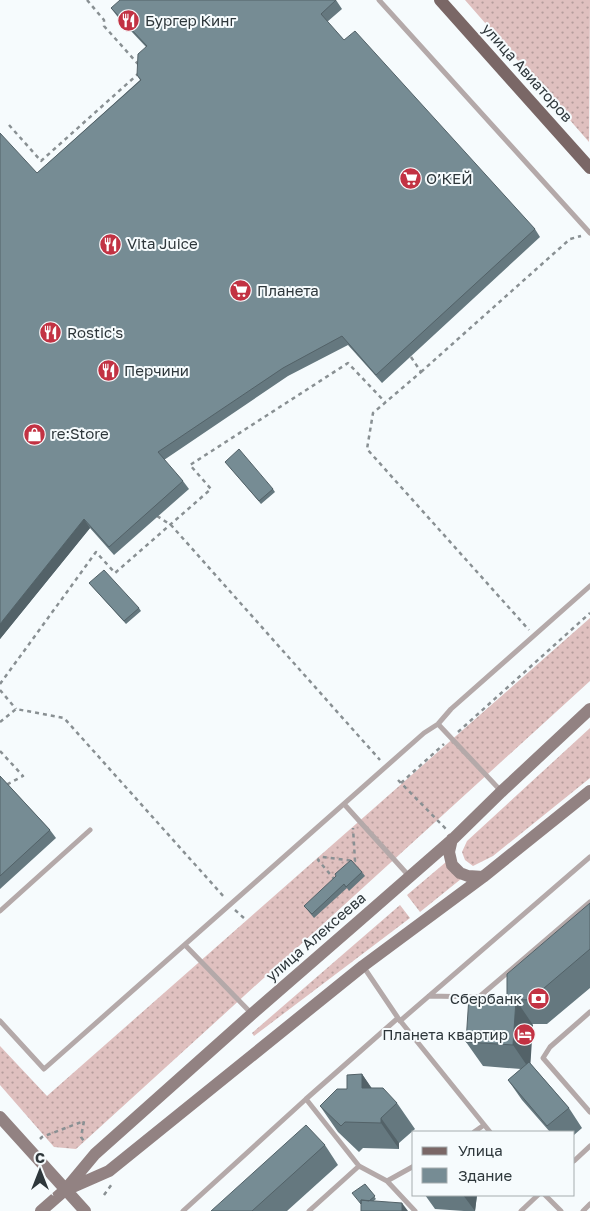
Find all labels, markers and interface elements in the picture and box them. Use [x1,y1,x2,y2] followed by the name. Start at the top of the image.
[117,9,141,33] restaurant icon: Бургер Кинг
[145,11,236,29] place label: Бургер Кинг
[479,19,577,125] street label: улица Авиаторов
[398,167,422,191] supermarket icon: О’КЕЙ
[426,169,473,187] place label: О’КЕЙ
[99,232,123,256] restaurant icon: Vita Juice
[127,234,198,252] place label: Vita Juice
[229,279,253,303] supermarket icon: Планета
[257,281,319,299] place label: Планета
[39,321,63,345] restaurant icon: Rostic's
[67,323,123,341] place label: Rostic's
[96,359,120,383] restaurant icon: Перчини
[124,361,189,379] place label: Перчини
[23,422,47,446] shop icon: re:Store
[51,424,109,442] place label: re:Store
[262,888,369,984] street label: улица Алексеева
[526,987,550,1011] bank icon: Сбербанк
[450,989,522,1007] place label: Сбербанк
[512,1023,536,1047] hotel icon: Планета квартир
[382,1025,508,1043] place label: Планета квартир
[412,1131,575,1196] legend
[458,1141,503,1159] text: Улица
[15,1146,65,1196] north arrow
[35,1149,45,1166] text: С
[458,1166,512,1184] text: Здание

